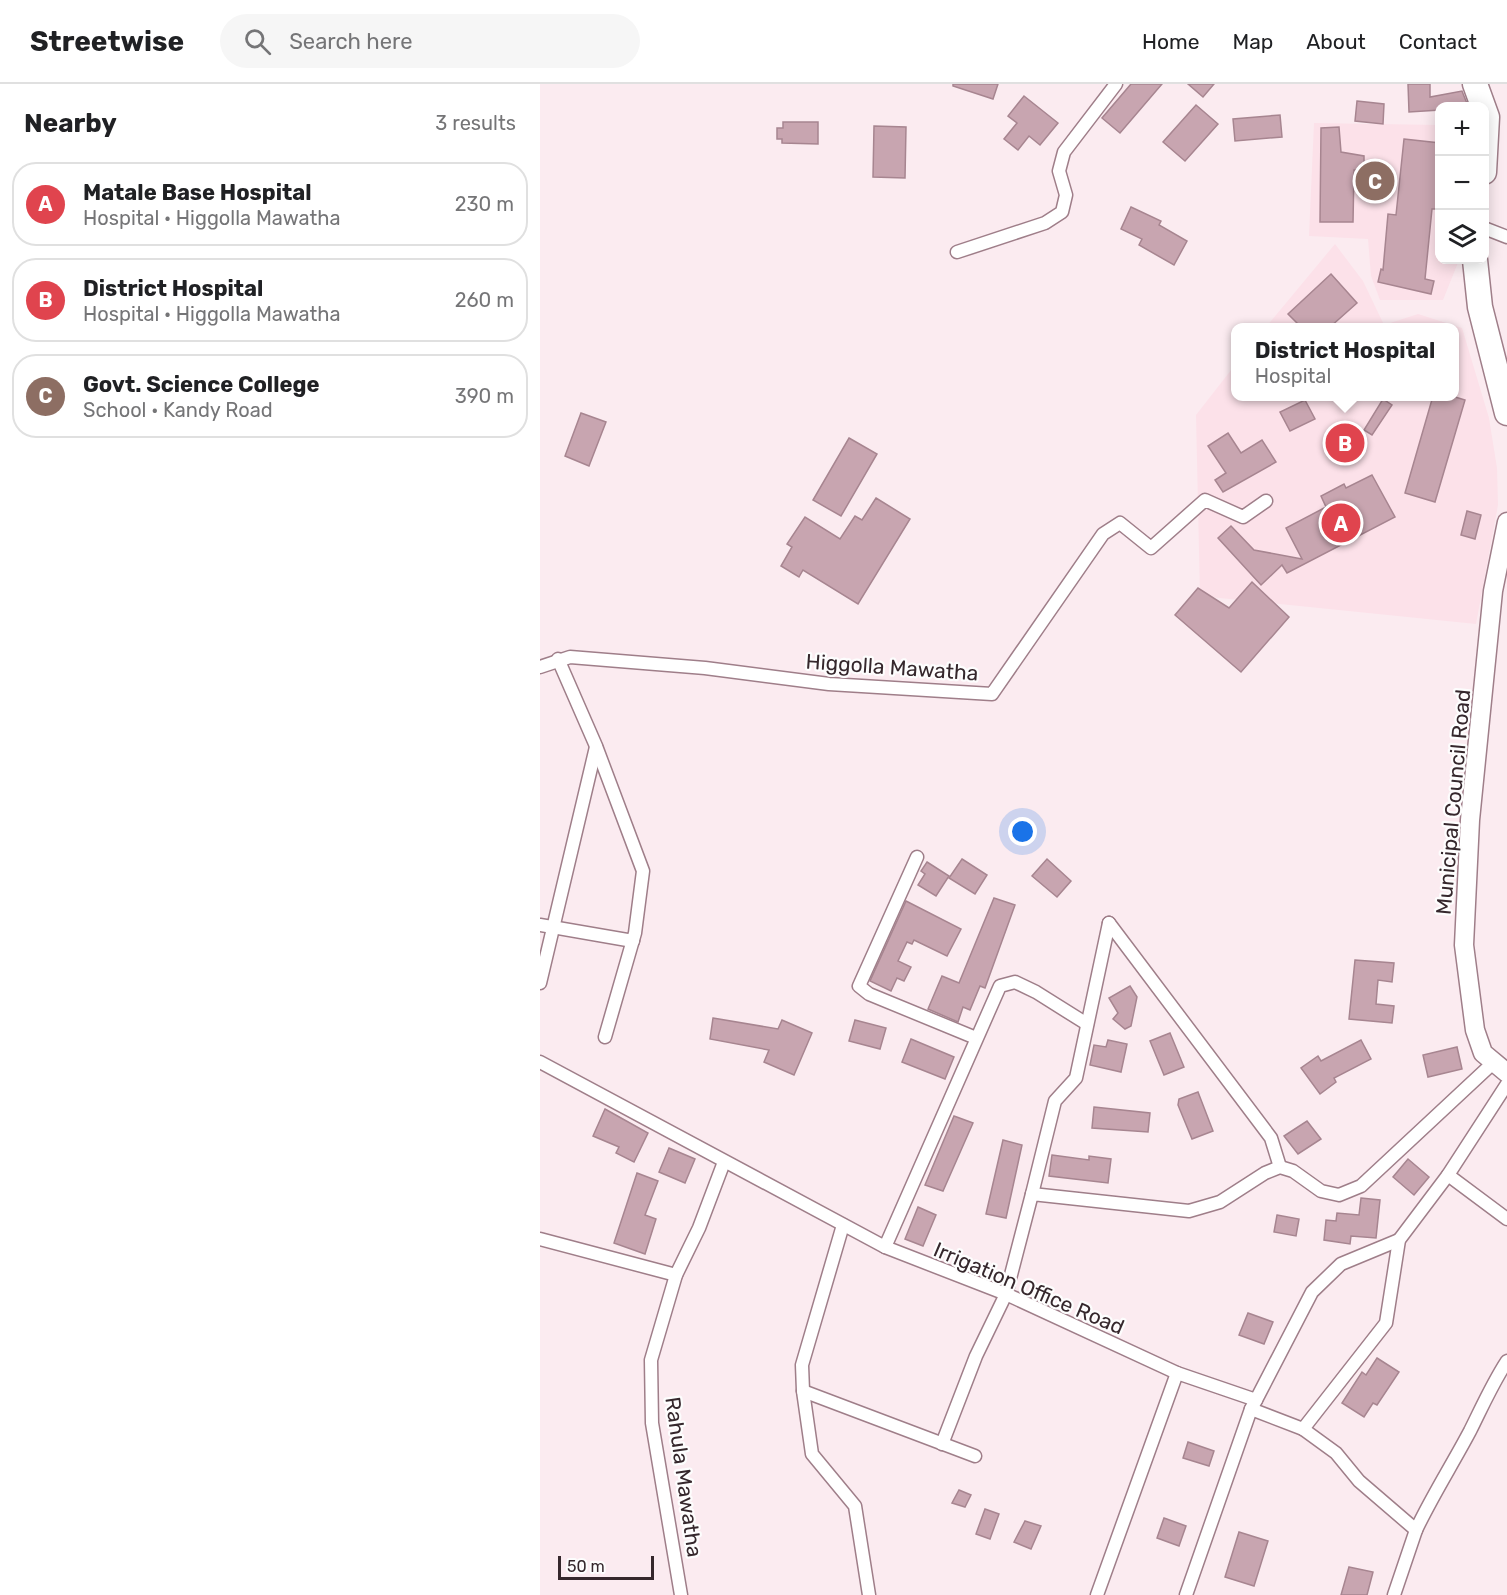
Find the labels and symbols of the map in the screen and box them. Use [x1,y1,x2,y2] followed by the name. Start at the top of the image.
[1356,158,1394,204] pin: C
[1326,420,1364,466] pin: B
[1322,500,1360,546] pin: A
[805,648,979,686] street label: Higgolla Mawatha
[1431,688,1475,916] street label: Municipal Council Road
[1008,817,1037,846] your location
[930,1237,1128,1339] street label: Irrigation Office Road
[660,1395,708,1559] street label: Rahula Mawatha
[558,1553,654,1580] scale bar

